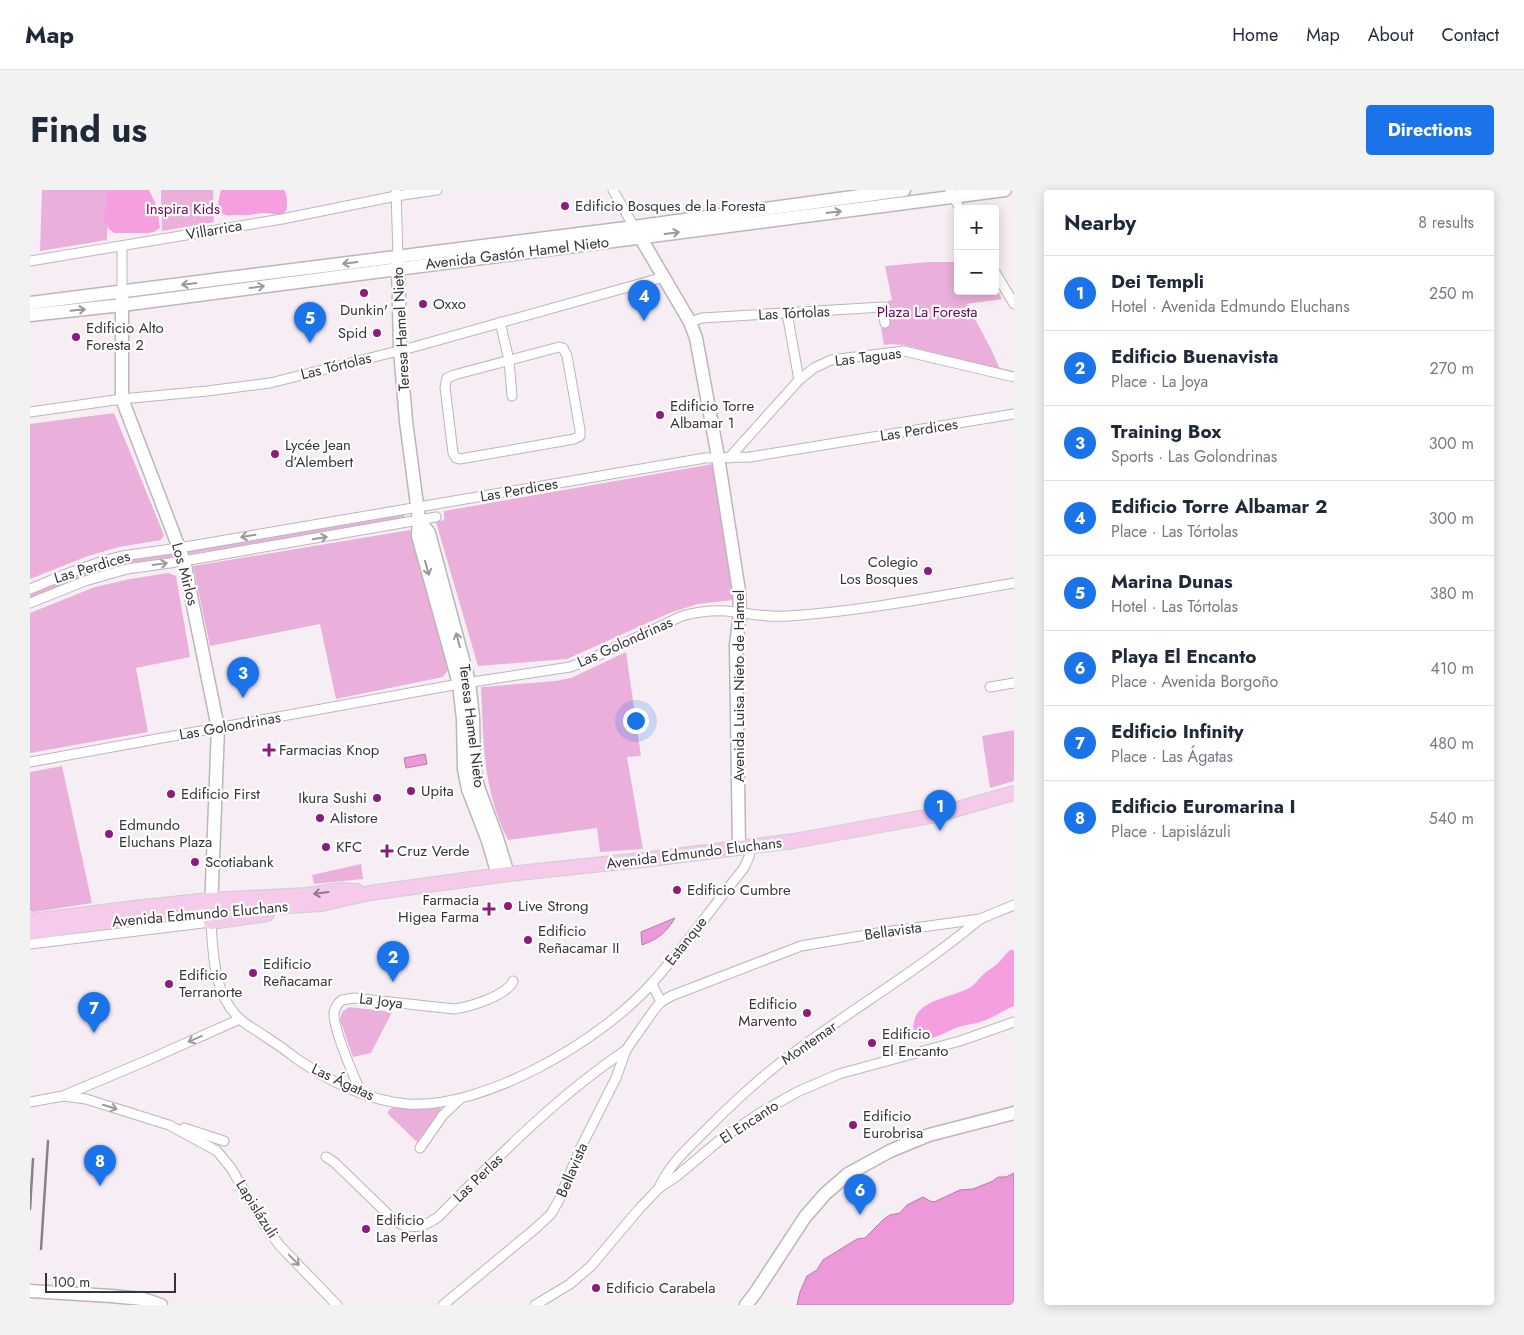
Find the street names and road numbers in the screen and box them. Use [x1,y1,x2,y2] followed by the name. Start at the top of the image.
[184,214,244,246] street label: Villarrica
[424,231,610,275] street label: Avenida Gastón Hamel Nieto
[387,267,415,391] street label: Teresa Hamel Nieto
[758,300,830,326] street label: Las Tórtolas
[833,342,903,372] street label: Las Taguas
[298,347,374,385] street label: Las Tórtolas
[878,413,960,447] street label: Las Perdices
[478,472,560,508] street label: Las Perdices
[166,540,204,608] street label: Los Mirlos
[51,545,133,589] street label: Las Perdices
[728,590,750,782] street label: Avenida Luisa Nieto de Hamel
[574,611,676,673] street label: Las Golondrinas
[454,663,490,789] street label: Teresa Hamel Nieto
[178,706,282,746] street label: Las Golondrinas
[605,831,783,875] street label: Avenida Edmundo Eluchans
[111,895,289,933] street label: Avenida Edmundo Eluchans
[660,912,712,970] street label: Estanque
[863,916,923,946] street label: Bellavista
[358,987,404,1015] street label: La Joya
[777,1015,842,1070] street label: Montemar
[308,1058,378,1106] street label: Las Ágatas
[715,1095,783,1149] street label: El Encanto
[551,1139,593,1201] street label: Bellavista
[448,1149,508,1207] street label: Las Perlas
[230,1176,284,1242] street label: Lapislázuli

